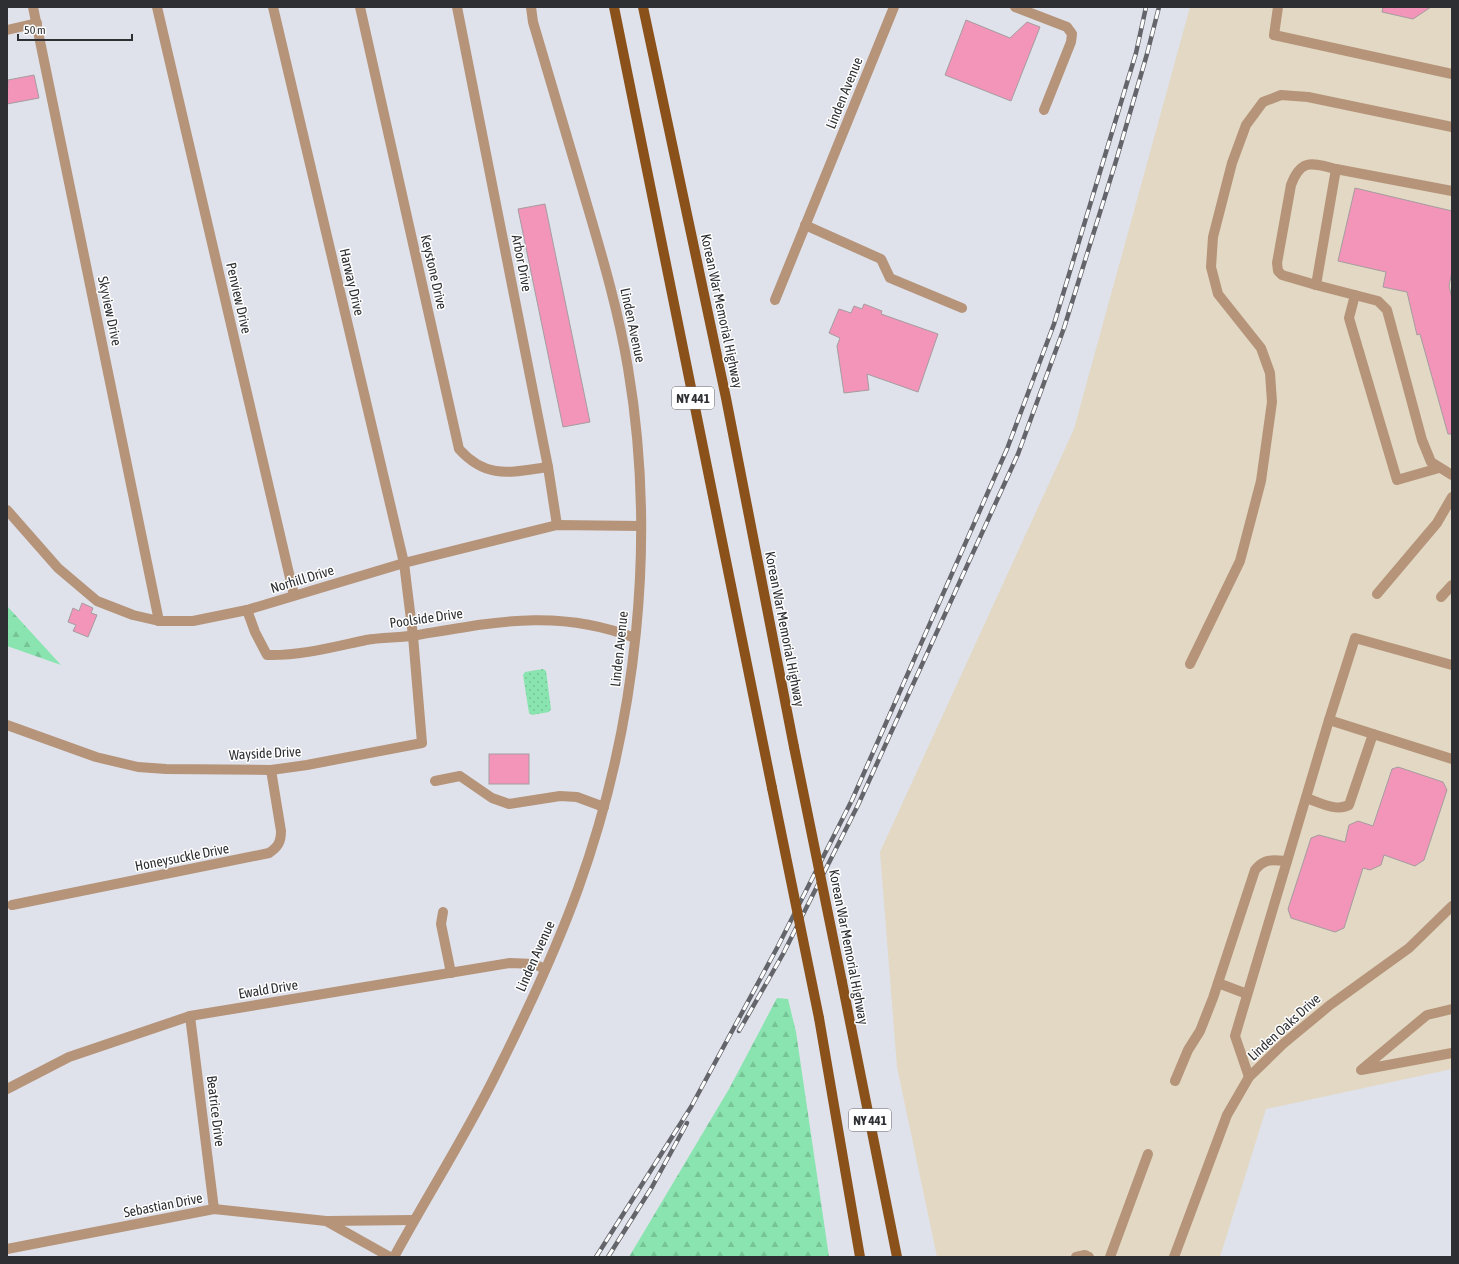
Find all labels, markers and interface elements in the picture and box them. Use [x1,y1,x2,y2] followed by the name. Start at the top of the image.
[18,16,132,42] scale bar
[24,23,46,37] text: 50 m
[822,55,866,131] street label: Linden Avenue
[698,232,746,390] street label: Korean War Memorial Highway
[418,233,450,311] street label: Keystone Drive
[509,233,535,293] street label: Arbor Drive
[337,247,367,317] street label: Harway Drive
[223,261,255,335] street label: Penview Drive
[95,275,125,347] street label: Skyview Drive
[617,286,649,364] street label: Linden Avenue
[672,387,714,409] road number: NY 441
[762,550,808,708] street label: Korean War Memorial Highway
[268,562,336,596] street label: Norhill Drive
[388,605,464,631] street label: Poolside Drive
[607,610,631,688] street label: Linden Avenue
[228,743,302,763] street label: Wayside Drive
[134,840,230,874] street label: Honeysuckle Drive
[826,868,872,1026] street label: Korean War Memorial Highway
[512,918,558,994] street label: Linden Avenue
[237,976,299,1002] street label: Ewald Drive
[1244,990,1324,1064] street label: Linden Oaks Drive
[204,1075,228,1147] street label: Beatrice Drive
[849,1109,891,1131] road number: NY 441
[122,1190,204,1220] street label: Sebastian Drive

